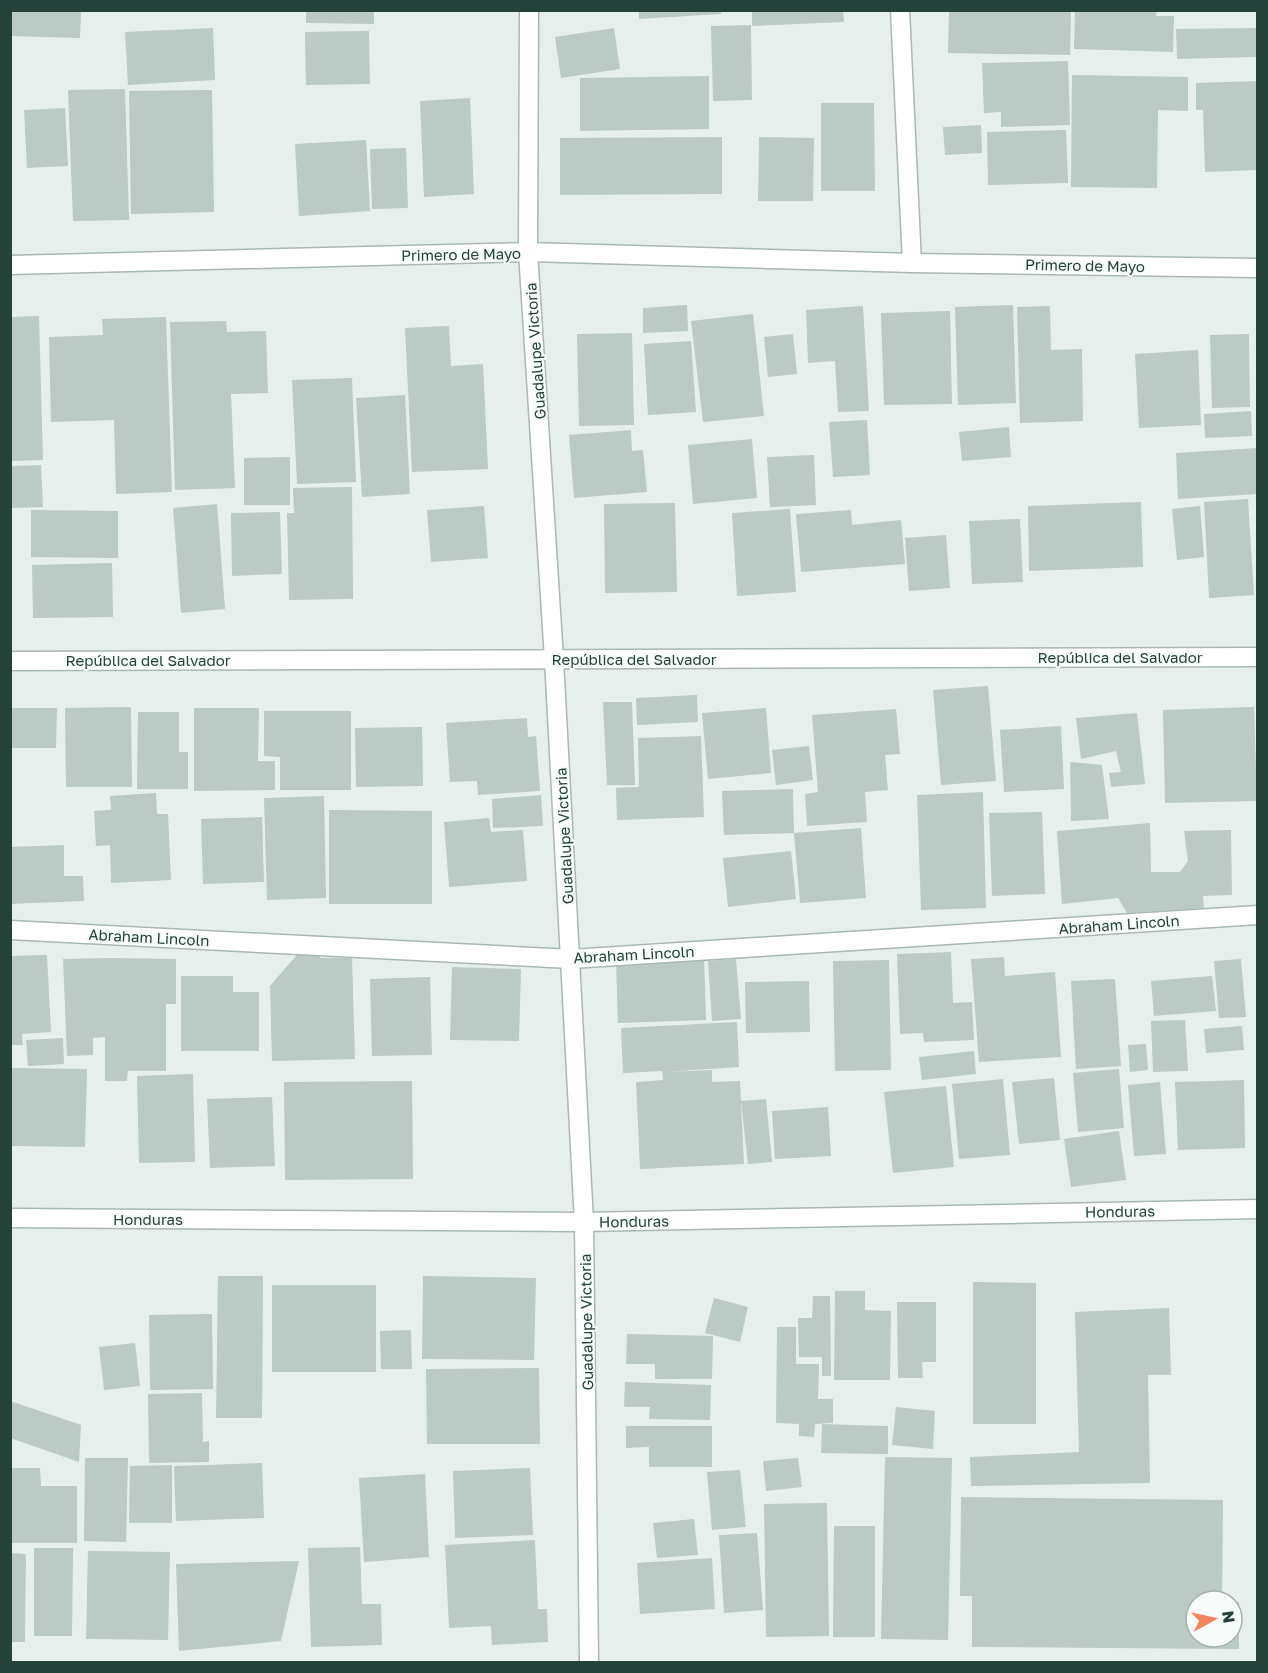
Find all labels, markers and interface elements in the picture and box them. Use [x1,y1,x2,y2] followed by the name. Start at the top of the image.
[401,244,521,264] street label: Primero de Mayo
[1025,255,1145,275] street label: Primero de Mayo
[521,282,549,420] street label: Guadalupe Victoria
[1037,648,1203,666] street label: República del Salvador
[551,650,717,668] street label: República del Salvador
[65,651,231,669] street label: República del Salvador
[551,767,577,905] street label: Guadalupe Victoria
[1058,911,1180,937] street label: Abraham Lincoln
[88,925,210,949] street label: Abraham Lincoln
[573,942,695,966] street label: Abraham Lincoln
[1085,1201,1155,1221] street label: Honduras
[113,1210,183,1228] street label: Honduras
[599,1211,669,1231] street label: Honduras
[576,1253,596,1391] street label: Guadalupe Victoria
[1184,1589,1244,1649] north arrow
[1218,1609,1240,1624] text: N

